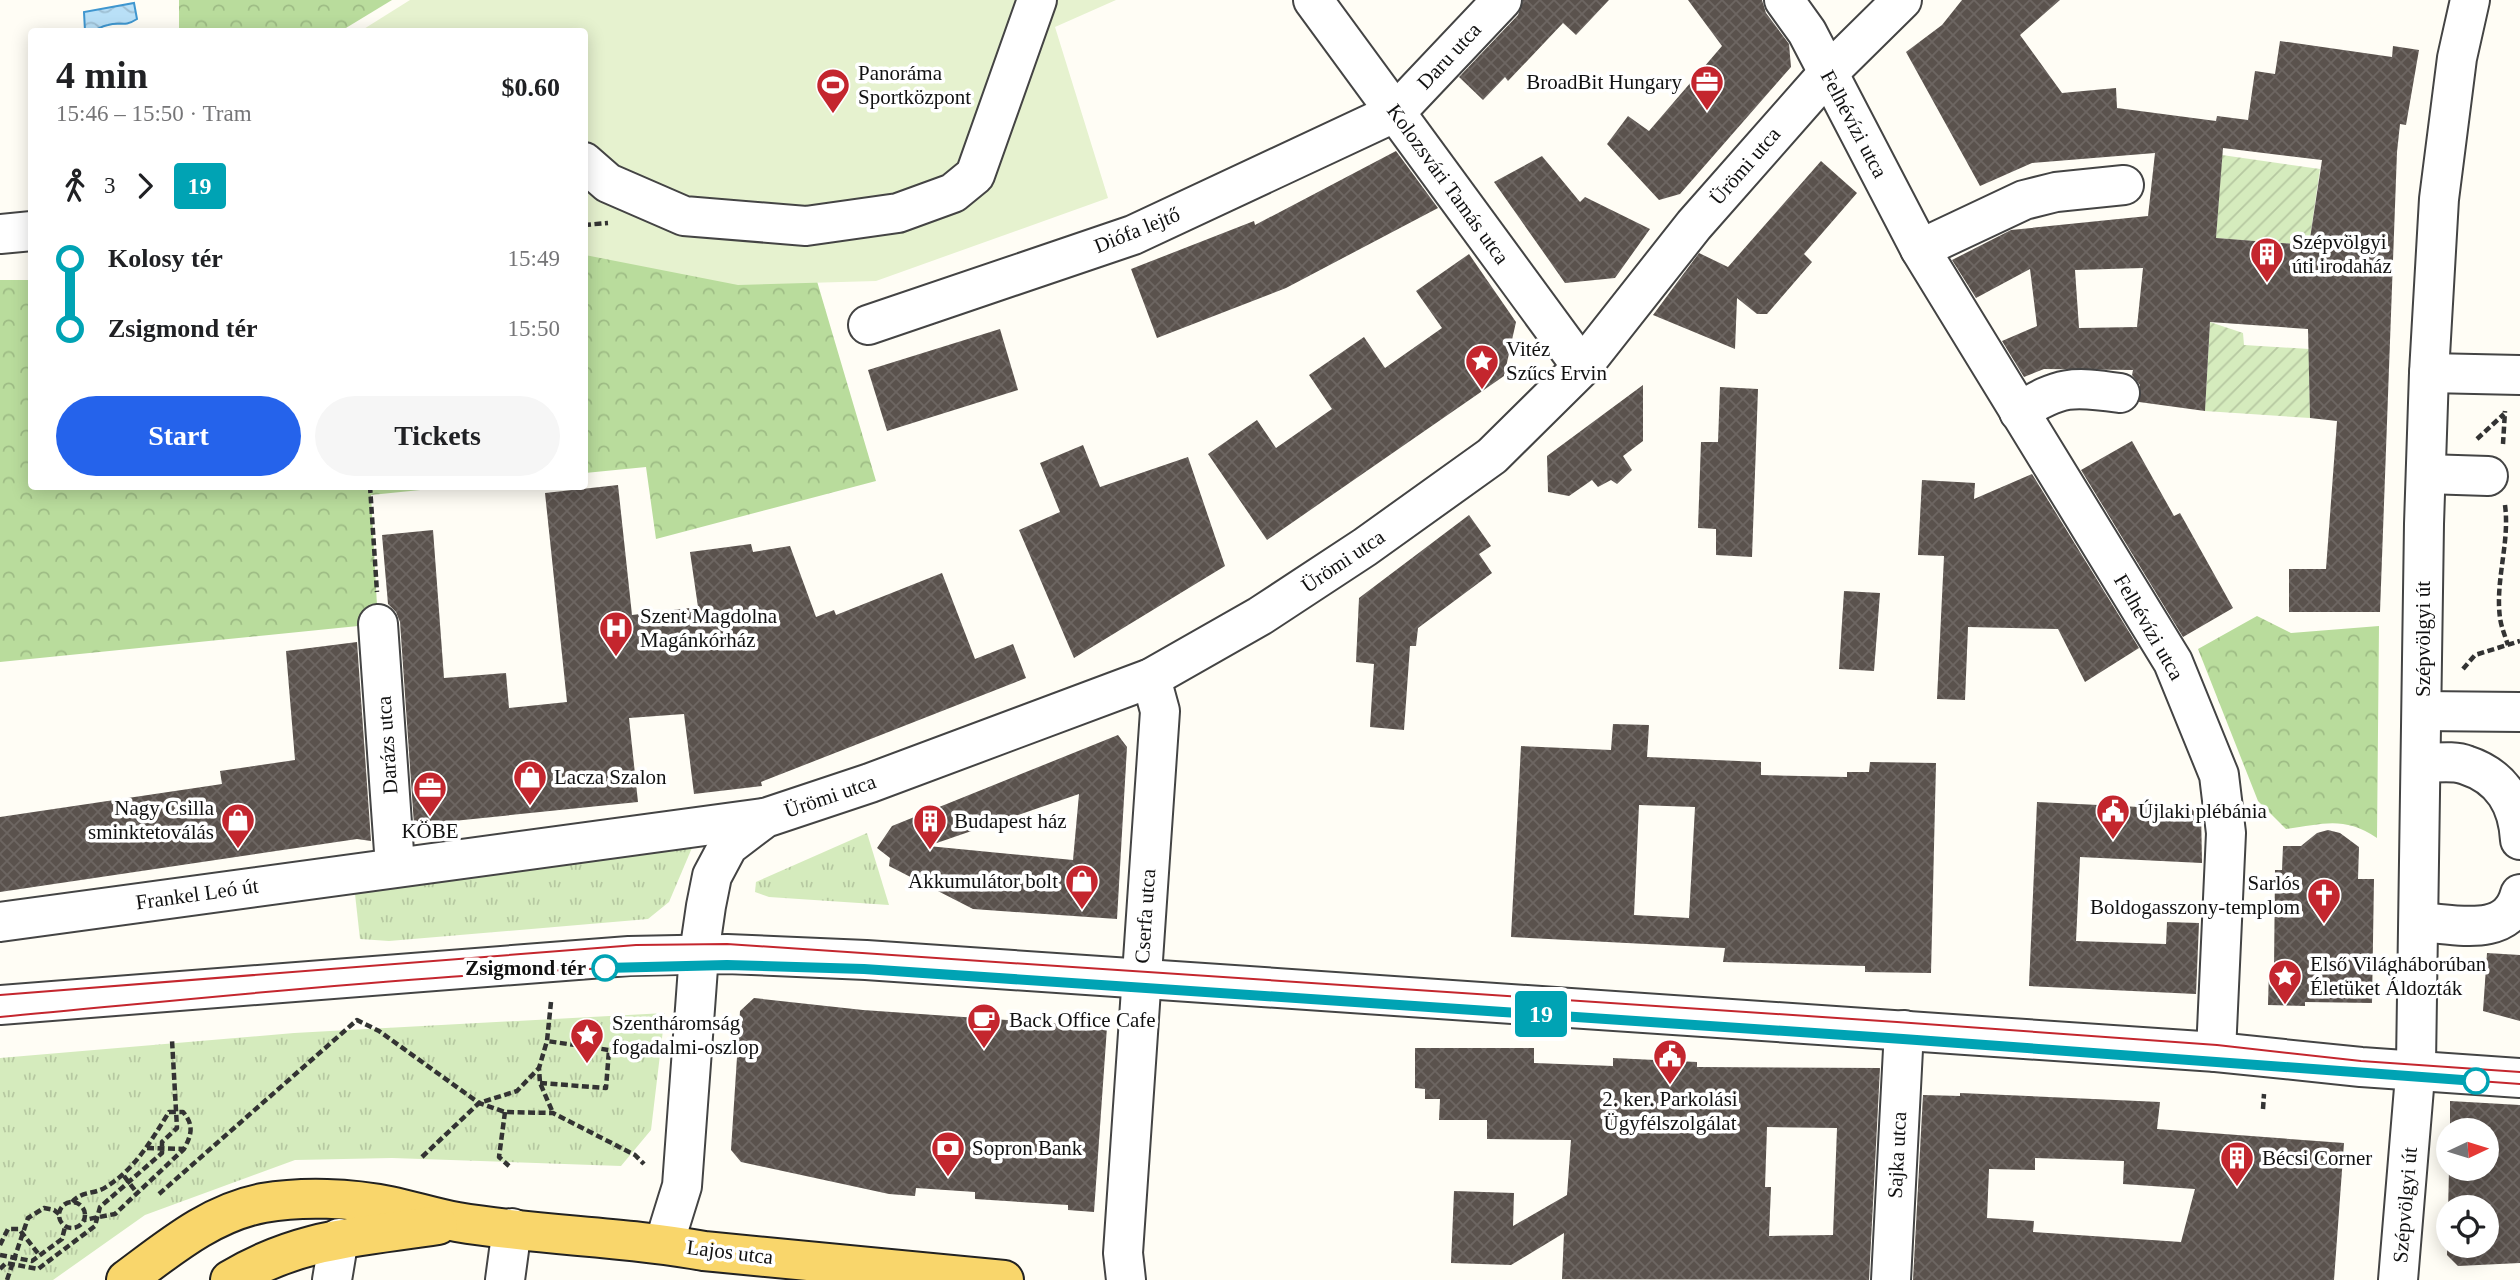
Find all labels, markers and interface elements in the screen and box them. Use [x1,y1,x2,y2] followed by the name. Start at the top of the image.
[1412,17,1486,94] street label: Daru utca
[56,54,148,96] text: 4 min
[858,61,971,109] place label: Panoráma Sportközpont
[1688,63,1726,112] office icon: BroadBit Hungary
[814,66,852,115] sports icon: Panoráma Sportközpont
[1816,66,1893,182] street label: Felhévízi utca
[1526,70,1682,94] place label: BroadBit Hungary
[502,73,560,102] text: $0.60
[1382,99,1514,269] street label: Kolozsvári Tamás utca
[56,101,252,126] text: 15:46 – 15:50 · Tram
[1705,122,1786,210] street label: Ürömi utca
[56,167,94,205] icon: walk
[126,167,164,205] icon: forward
[104,173,116,198] text: 3
[188,173,212,199] text: 19
[1091,202,1183,258] street label: Diófa lejtő
[2292,230,2392,278] place label: Szépvölgyi úti irodaház
[2248,235,2286,284] building icon: Szépvölgyi úti irodaház
[108,244,223,273] text: Kolosy tér
[508,246,560,271] text: 15:49
[108,314,258,343] text: Zsigmond tér
[508,316,560,341] text: 15:50
[1506,337,1607,385] place label: Vitéz Szűcs Ervin
[1463,342,1501,391] place icon: Vitéz Szűcs Ervin
[56,396,301,476] button: Start
[315,396,560,476] button: Tickets
[1297,524,1390,598] street label: Ürömi utca
[2109,570,2189,685] street label: Felhévízi utca
[2411,581,2435,697] street label: Szépvölgyi út
[640,604,778,652] place label: Szent Magdolna Magánkórház
[597,609,635,658] hospital icon: Szent Magdolna Magánkórház
[372,694,402,795] street label: Darázs utca
[511,758,549,807] shop icon: Lacza Szalon
[554,765,667,789] place label: Lacza Szalon
[411,769,449,818] office icon: KÖBE
[781,769,879,823] street label: Ürömi utca
[2094,792,2132,841] public building icon: Újlaki plébánia
[88,796,215,844] place label: Nagy Csilla sminktetoválás
[2138,799,2268,823] place label: Újlaki plébánia
[219,801,257,850] shop icon: Nagy Csilla sminktetoválás
[911,802,949,851] building icon: Budapest ház
[954,809,1067,833] place label: Budapest ház
[401,819,459,843] place label: KÖBE
[1063,862,1101,911] shop icon: Akkumulátor bolt
[1130,867,1160,964] street label: Cserfa utca
[908,869,1058,893] place label: Akkumulátor bolt
[2090,871,2300,919] place label: Sarlós Boldogasszony-templom
[134,873,260,914] street label: Frankel Leó út
[2305,876,2343,925] church icon: Sarlós Boldogasszony-templom
[2310,952,2487,1000] place label: Első Világháborúban Életüket Áldozták
[592,955,618,981] marker: Zsigmond tér
[465,956,586,980] place label: Zsigmond tér
[2266,957,2304,1006] place icon: Első Világháborúban Életüket Áldozták
[1510,991,1572,1037] line badge: 19
[965,1001,1003,1050] cafe icon: Back Office Cafe
[1529,1001,1553,1027] text: 19
[1009,1008,1156,1032] place label: Back Office Cafe
[612,1011,759,1059] place label: Szentháromság fogadalmi-oszlop
[568,1016,606,1065] place icon: Szentháromság fogadalmi-oszlop
[1651,1037,1689,1086] public building icon: 2. ker. Parkolási Ügyfélszolgálat
[2463,1068,2489,1094] unlabelled marker
[1602,1087,1738,1135] place label: 2. ker. Parkolási Ügyfélszolgálat
[1883,1110,1911,1199] street label: Sajka utca
[2436,1118,2499,1181] north arrow
[2436,1118,2499,1258] map controls
[929,1129,967,1178] bank icon: Sopron Bank
[972,1136,1083,1160] place label: Sopron Bank
[2218,1139,2256,1188] building icon: Bécsi Corner
[2262,1146,2372,1170] place label: Bécsi Corner
[2388,1146,2422,1264] street label: Szépvölgyi út
[2436,1195,2499,1258] button: locate
[685,1235,775,1269] street label: Lajos utca

